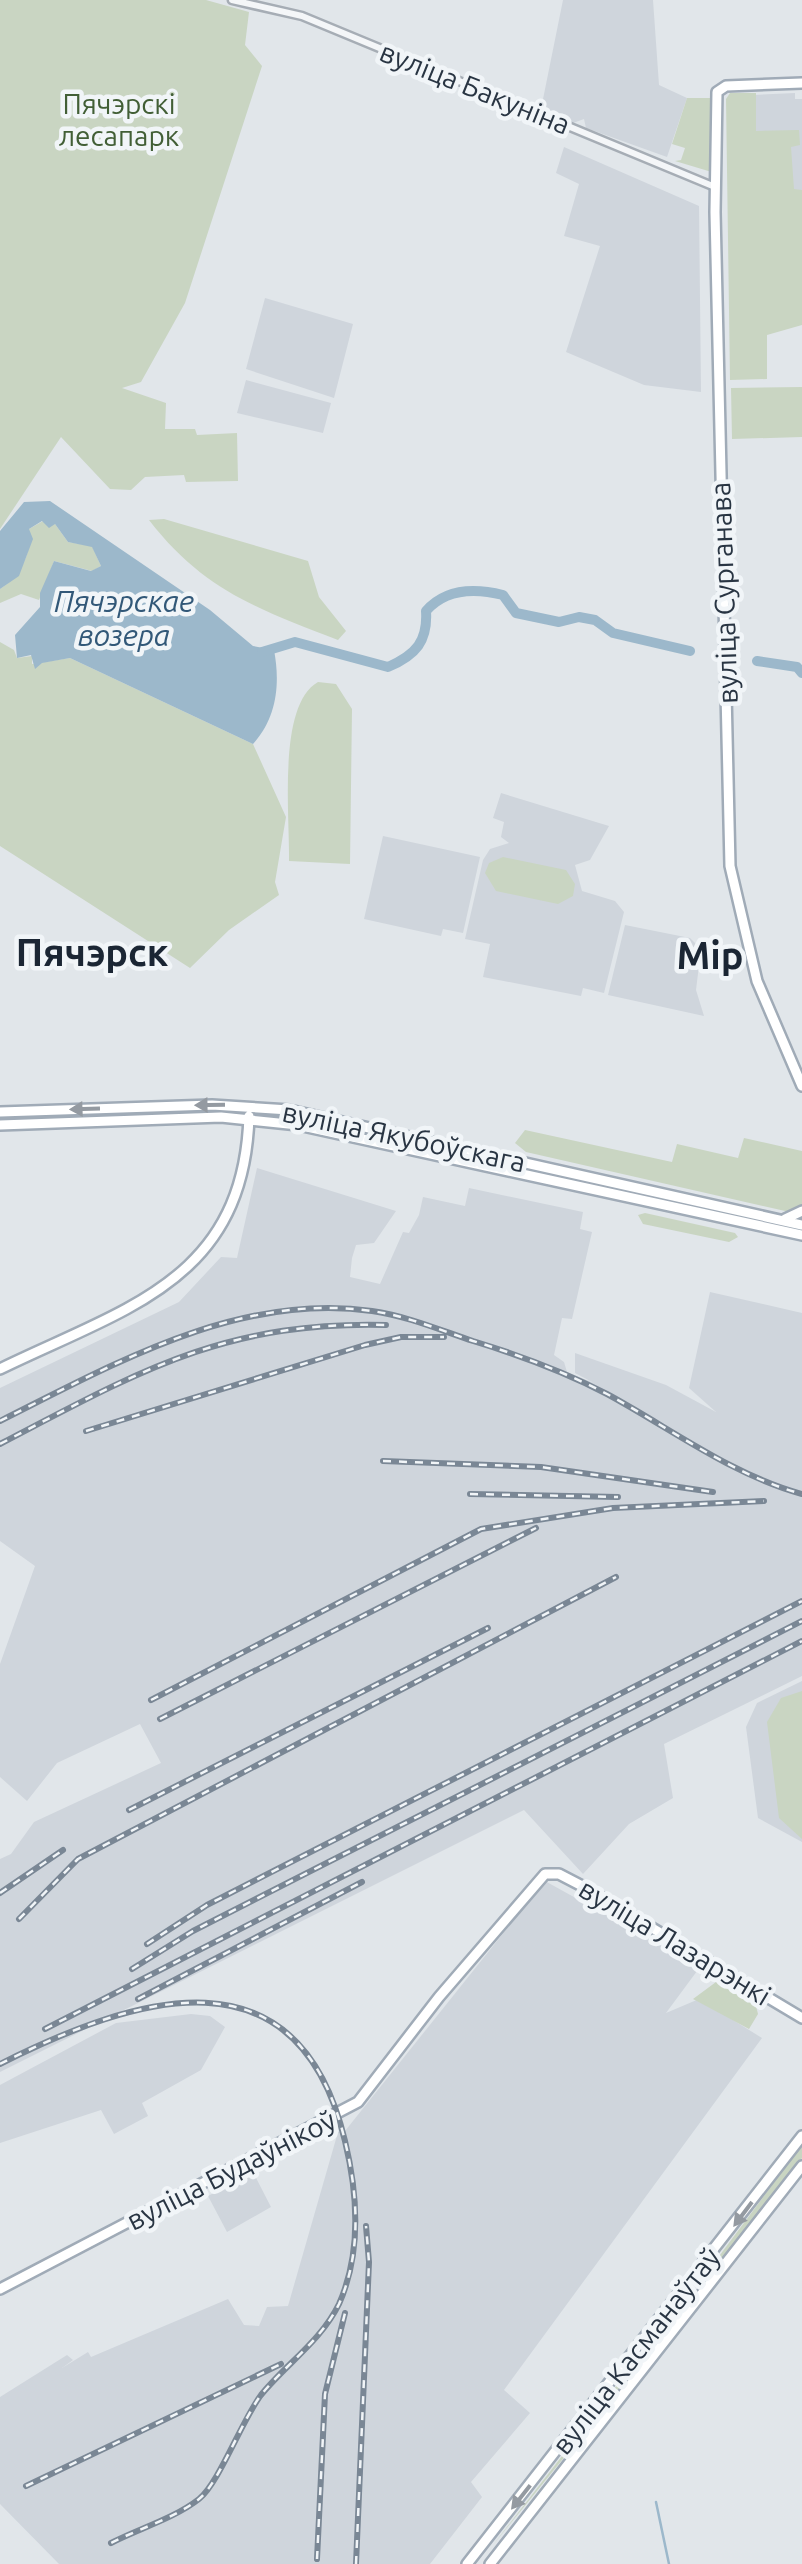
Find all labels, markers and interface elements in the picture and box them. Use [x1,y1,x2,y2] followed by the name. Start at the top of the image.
[376,35,575,140] street label: вуліца Бакуніна
[59,88,179,151] park label: Пячэрскі лесапарк
[704,482,743,705] street label: вуліца Сурганава
[54,584,194,652] water label: Пячэрскае возера
[16,931,169,973] district label: Пячэрск
[676,934,744,976] district label: Мір
[280,1096,529,1177] street label: вуліца Якубоўскага
[193,1097,225,1113] one-way arrow
[69,1101,101,1117] one-way arrow
[574,1872,777,2011] street label: вуліца Лазарэнкі
[121,2103,340,2236] street label: вуліца Будаўнікоў
[734,2201,754,2227] one-way arrow
[545,2241,726,2460] street label: вуліца Касманаўтаў
[511,2484,532,2510] one-way arrow

